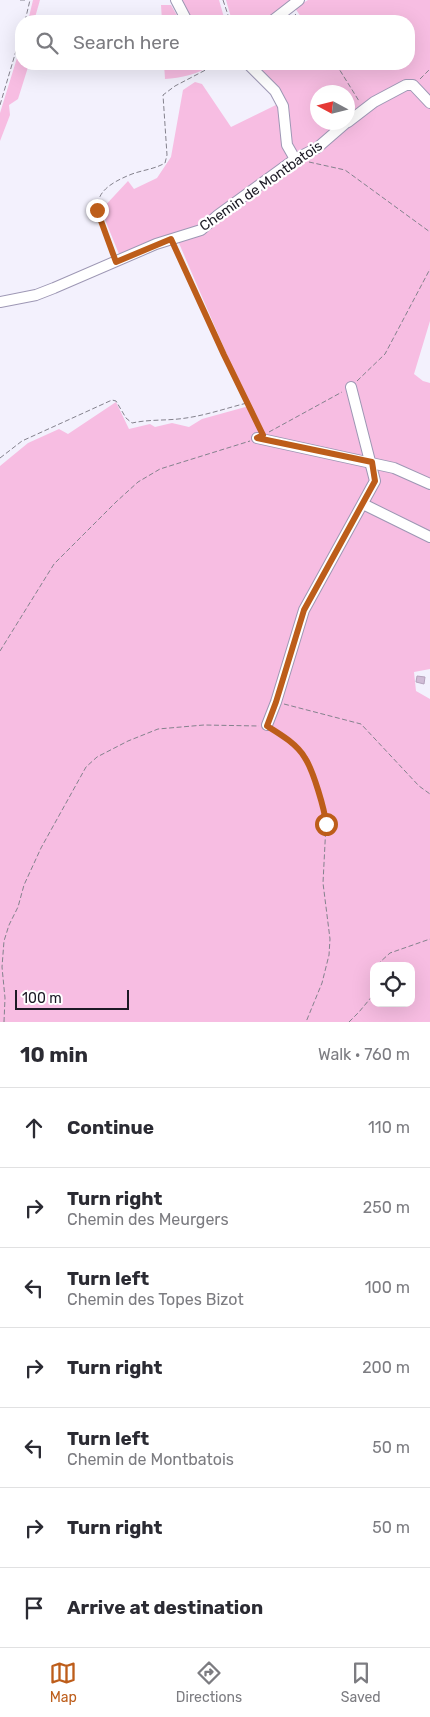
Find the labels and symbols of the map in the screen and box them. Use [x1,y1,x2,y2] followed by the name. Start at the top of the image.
[310,85,355,130] north arrow
[196,137,326,235] street label: Chemin de Montbatois
[86,199,109,222] route end
[315,813,338,836] route start
[15,987,129,1010] scale bar

